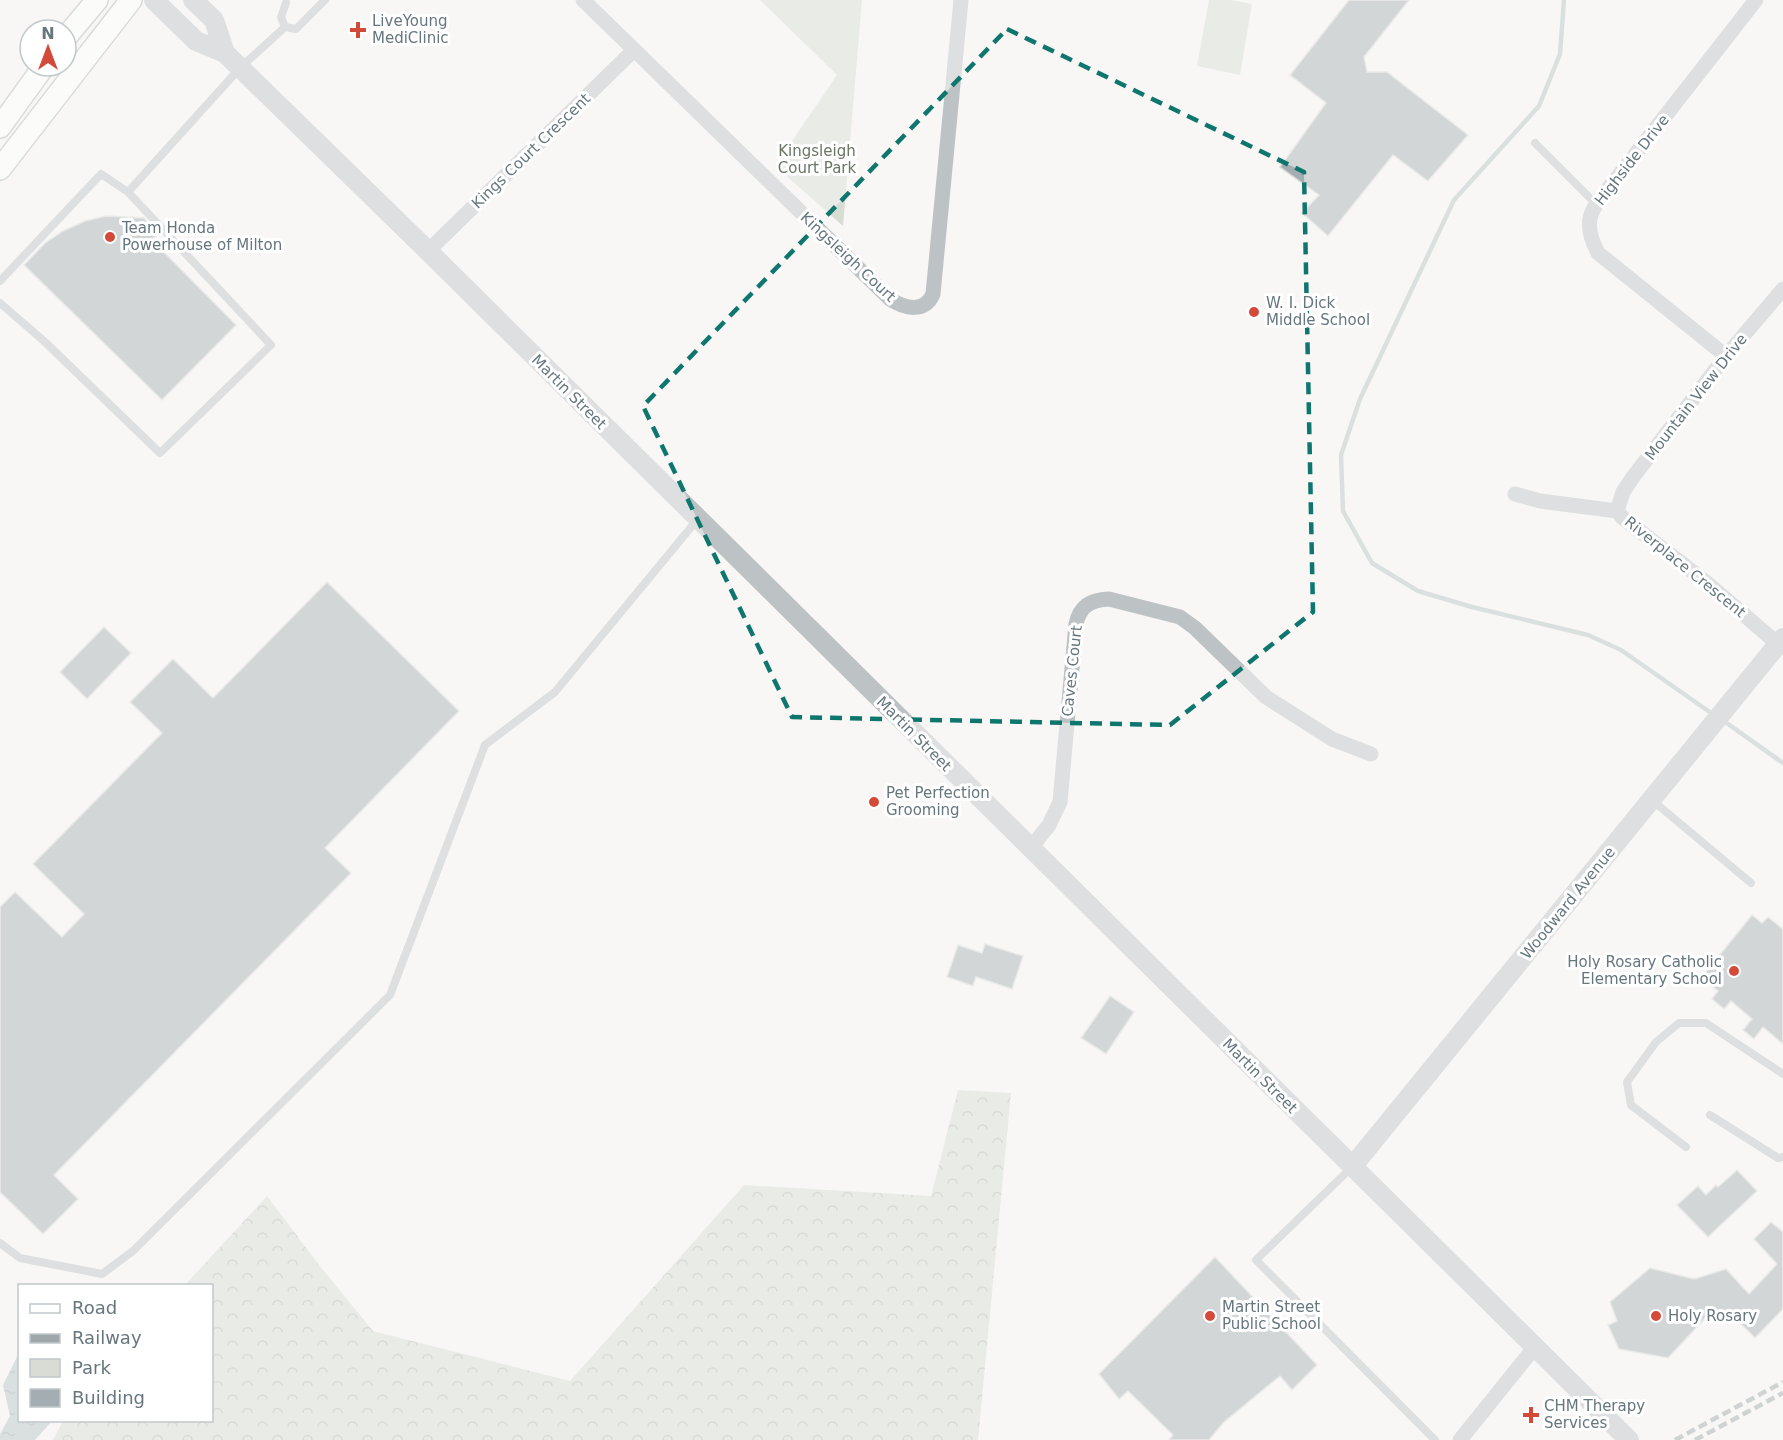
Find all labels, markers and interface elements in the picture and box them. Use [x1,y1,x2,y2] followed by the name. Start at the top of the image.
[372,12,449,47] place label: LiveYoung MediClinic
[18,18,78,78] north arrow
[349,21,367,39] marker: LiveYoung MediClinic
[41,24,55,43] text: N
[468,90,594,212] street label: Kings Court Crescent
[1591,111,1673,209] street label: Highside Drive
[778,142,857,177] park label: Kingsleigh Court Park
[797,208,899,306] street label: Kingsleigh Court
[121,219,282,254] place label: Team Honda Powerhouse of Milton
[103,230,117,244] marker: Team Honda Powerhouse of Milton
[1266,294,1370,329] place label: W. I. Dick Middle School
[1247,305,1261,319] marker: W. I. Dick Middle School
[1641,330,1751,464] street label: Mountain View Drive
[528,351,610,433] street label: Martin Street
[1621,513,1749,621] street label: Riverplace Crescent
[1058,624,1086,717] street label: Caves Court
[873,693,955,775] street label: Martin Street
[886,784,990,819] place label: Pet Perfection Grooming
[867,795,881,809] marker: Pet Perfection Grooming
[1517,843,1619,963] street label: Woodward Avenue
[1567,953,1722,988] place label: Holy Rosary Catholic Elementary School
[1727,964,1741,978] marker: Holy Rosary Catholic Elementary School
[1219,1035,1301,1117] street label: Martin Street
[18,1284,213,1422] legend
[72,1297,117,1318] text: Road
[1222,1298,1321,1333] place label: Martin Street Public School
[1668,1307,1757,1325] place label: Holy Rosary
[1203,1309,1217,1323] marker: Martin Street Public School
[1649,1309,1663,1323] marker: Holy Rosary
[72,1327,142,1348] text: Railway
[72,1357,111,1378] text: Park
[72,1387,145,1408] text: Building
[1544,1397,1645,1432] place label: CHM Therapy Services
[1522,1406,1540,1424] marker: CHM Therapy Services

